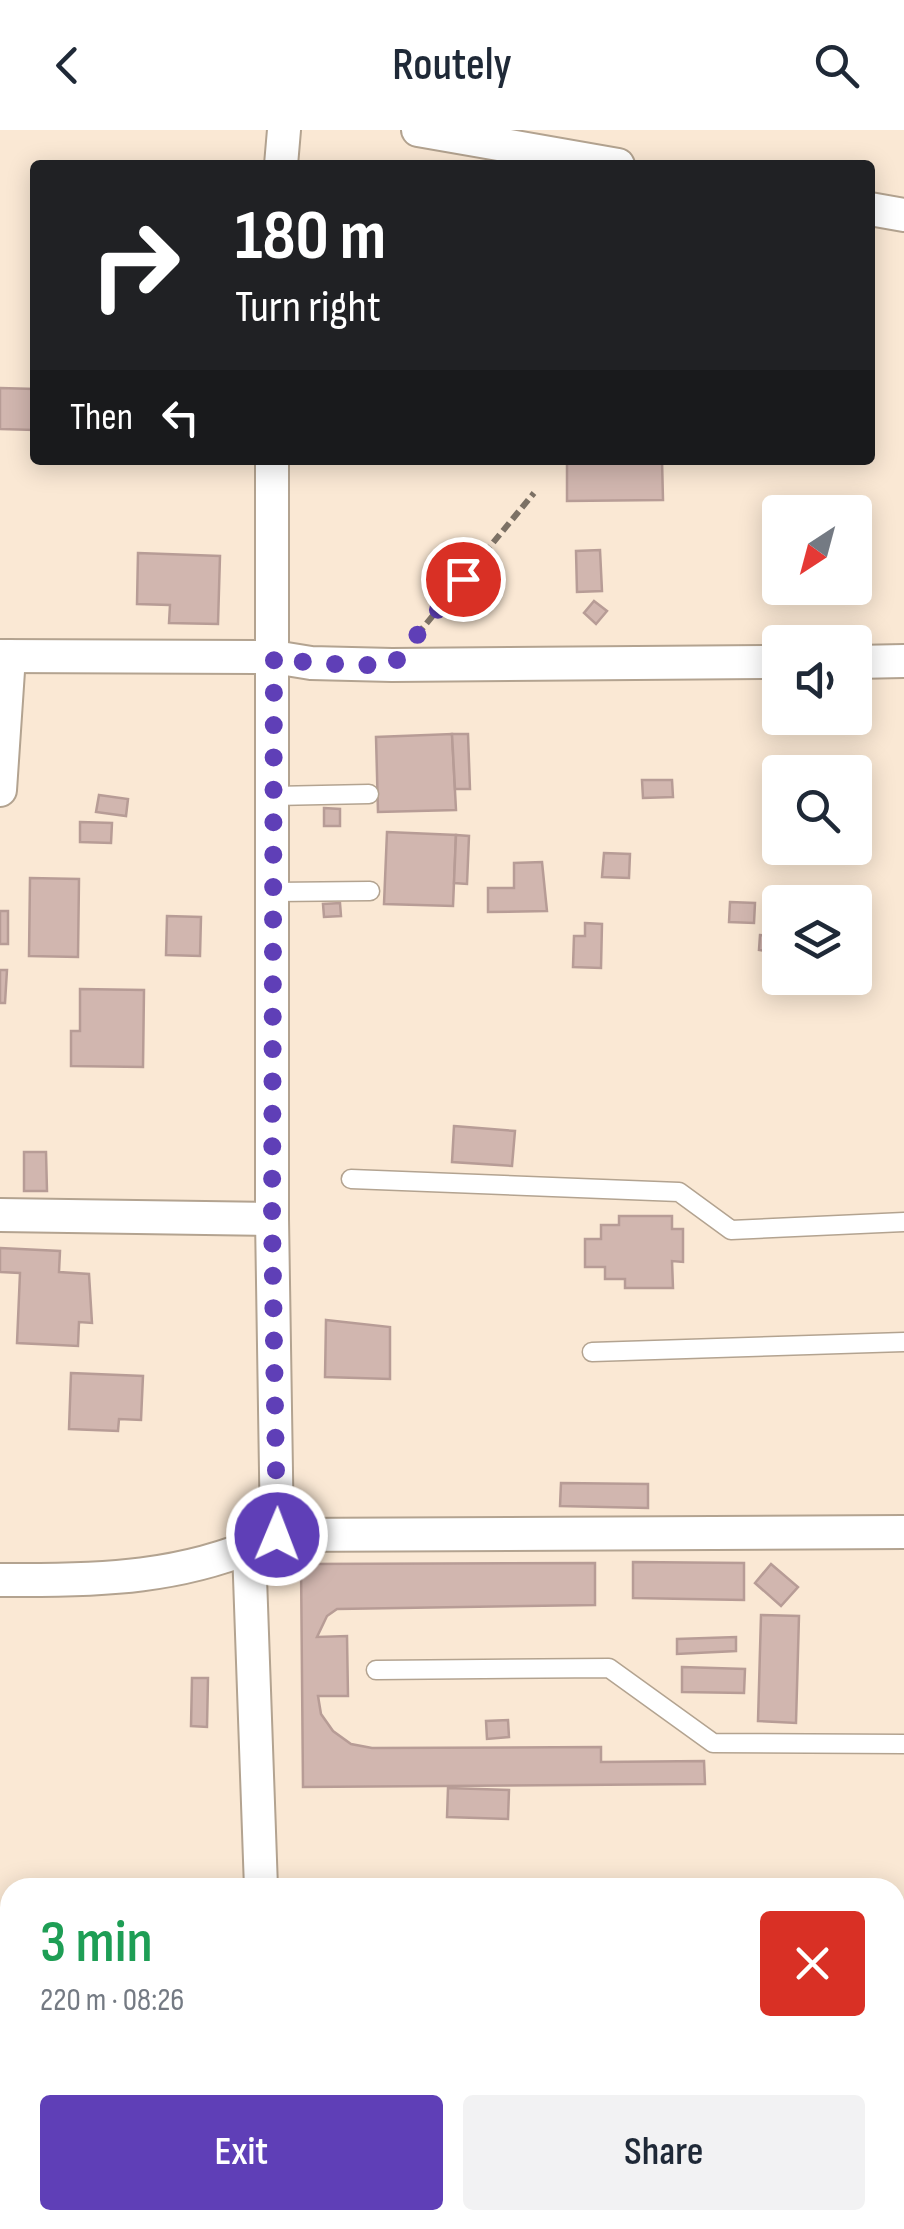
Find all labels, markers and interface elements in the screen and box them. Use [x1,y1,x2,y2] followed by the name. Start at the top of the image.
[40,38,95,93] icon: back
[392,38,512,93] text: Routely
[809,38,864,93] icon: search
[235,195,386,279] text: 180 m
[70,200,200,330] icon: right
[235,280,381,335] text: Turn right
[153,390,208,445] icon: left
[70,395,133,440] text: Then
[762,495,872,605] north arrow
[762,495,872,995] map controls
[421,537,506,622] pin
[436,552,491,607] icon: arrive
[762,625,872,735] button: sound
[762,755,872,865] button: search
[762,885,872,995] button: layers
[225,1483,329,1587] position arrow
[40,1907,153,1979] text: 3 min
[760,1911,865,2016] button: close
[40,1981,184,2020] text: 220 m · 08:26
[40,2095,443,2210] button: Exit
[463,2095,865,2210] button: Share

